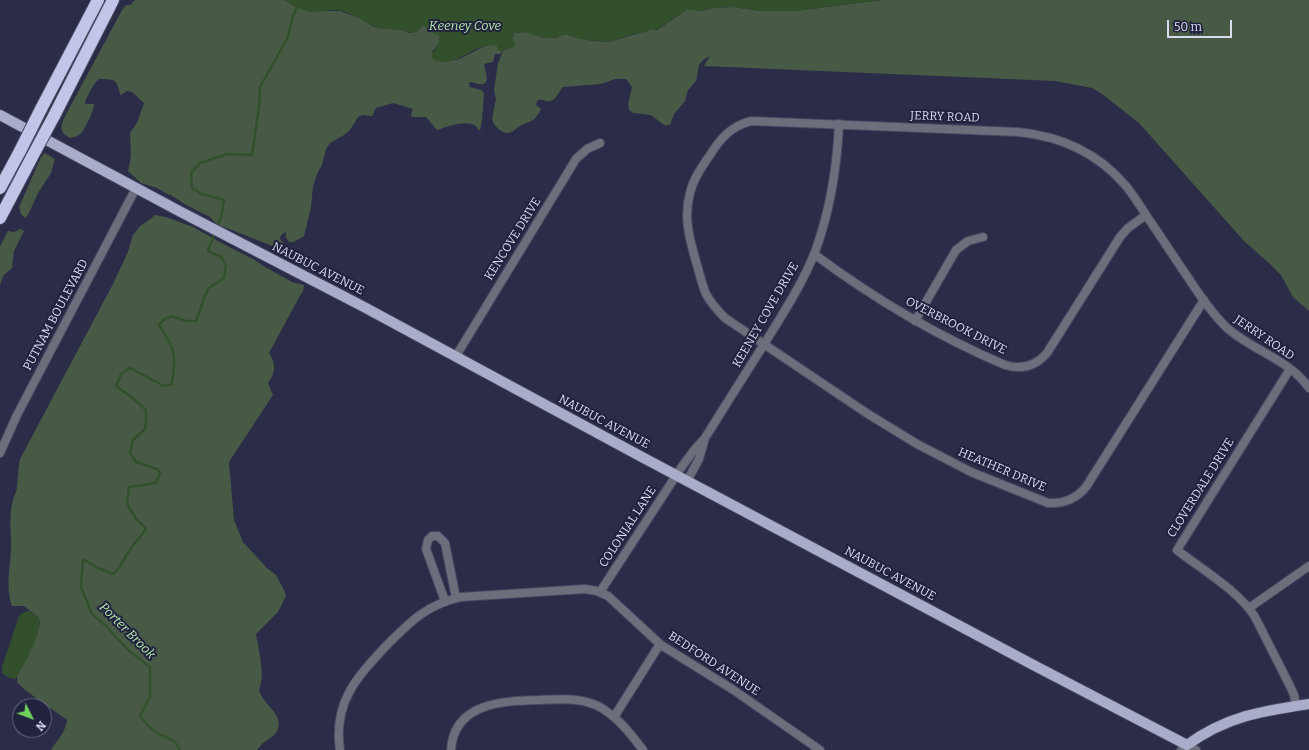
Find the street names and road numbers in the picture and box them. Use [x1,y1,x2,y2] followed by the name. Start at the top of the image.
[910,109,980,125] street label: JERRY ROAD
[482,195,544,283] street label: KENCOVE DRIVE
[270,240,366,298] street label: NAUBUC AVENUE
[21,257,91,373] street label: PUTNAM BOULEVARD
[730,260,802,370] street label: KEENEY COVE DRIVE
[903,294,1009,358] street label: OVERBROOK DRIVE
[1231,313,1297,363] street label: JERRY ROAD
[556,392,652,452] street label: NAUBUC AVENUE
[1165,436,1237,540] street label: CLOVERDALE DRIVE
[956,445,1048,495] street label: HEATHER DRIVE
[596,484,660,570] street label: COLONIAL LANE
[842,544,938,604] street label: NAUBUC AVENUE
[665,629,763,699] street label: BEDFORD AVENUE

